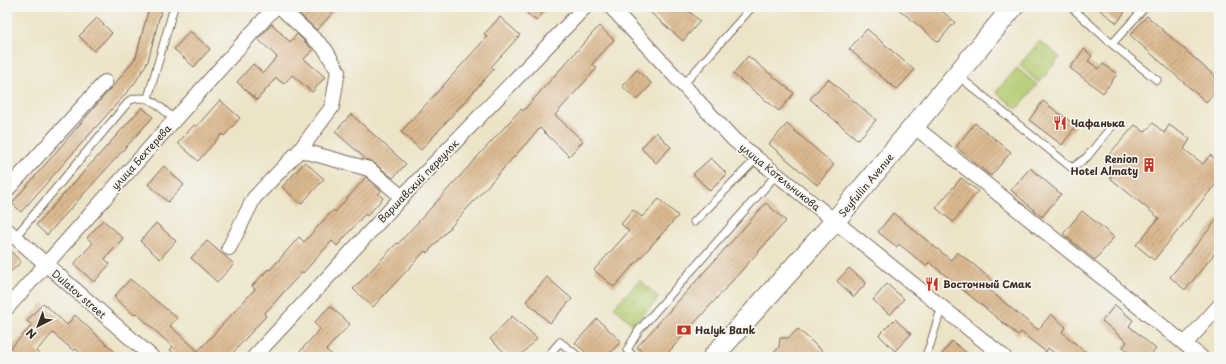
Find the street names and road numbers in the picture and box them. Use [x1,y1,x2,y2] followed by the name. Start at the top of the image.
[107,120,175,193] street label: улица Бехтерева
[374,136,462,226] street label: Варшавский переулок
[737,139,825,214] street label: улица Котельникова
[835,149,897,220] street label: Seyfullin Avenue
[49,266,110,322] street label: Dulatov street

